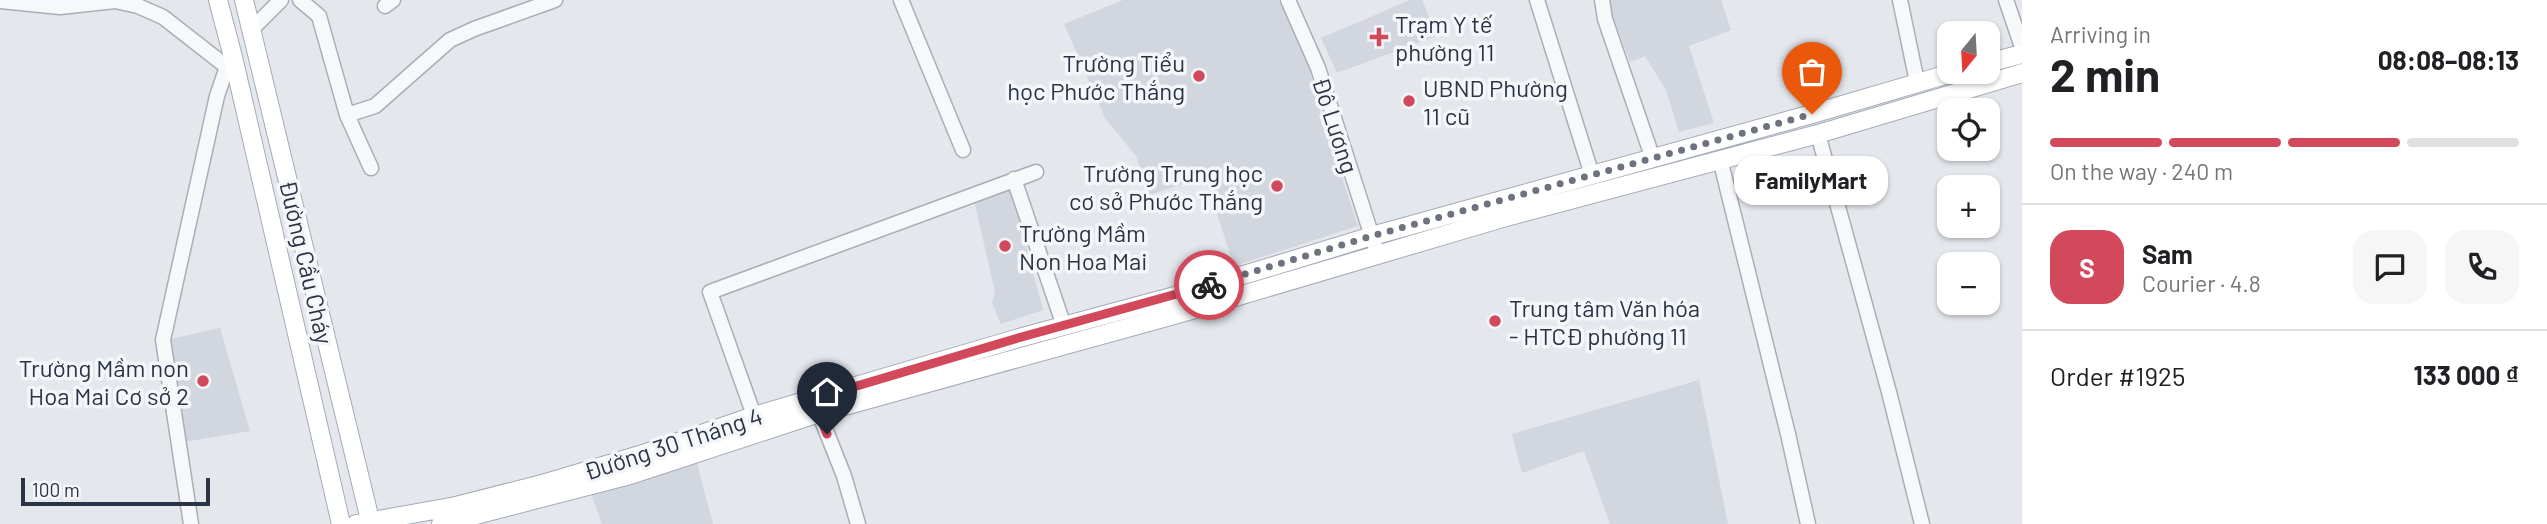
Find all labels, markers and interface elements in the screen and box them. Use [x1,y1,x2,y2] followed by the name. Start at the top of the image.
[1395,9,1494,66] place label: Trạm Y tế phường 11
[2050,20,2151,48] text: Arriving in
[1937,21,2000,84] north arrow
[1937,21,2000,315] map controls
[1369,27,1389,47] marker: Trạm Y tế phường 11
[1782,42,1842,114] pin
[2378,44,2519,75] text: 08:08–08:13
[2050,46,2160,101] text: 2 min
[1007,48,1185,105] place label: Trường Tiểu học Phước Thắng
[1793,53,1831,91] icon: bag
[1191,68,1207,84] marker: Trường Tiểu học Phước Thắng
[1307,73,1365,177] street label: Đô Lương
[1423,73,1568,130] place label: UBND Phường 11 cũ
[1401,93,1417,109] marker: UBND Phường 11 cũ
[1937,98,2000,161] button: locate
[1735,156,1889,205] callout: FamilyMart
[2050,157,2233,185] text: On the way · 240 m
[1069,158,1263,215] place label: Trường Trung học cơ sở Phước Thắng
[1755,166,1867,194] text: FamilyMart
[1937,175,2000,238] button: +
[274,177,340,347] street label: Đường Cầu Cháy
[1269,178,1285,194] marker: Trường Trung học cơ sở Phước Thắng
[1019,218,1147,275] place label: Trường Mầm Non Hoa Mai
[2353,230,2427,304] button: chat
[2445,230,2519,304] button: phone
[997,238,1013,254] marker: Trường Mầm Non Hoa Mai
[2142,238,2193,269] text: Sam
[1174,250,1244,320] courier
[1937,252,2000,315] button: −
[2079,252,2095,283] text: S
[1190,266,1228,304] icon: bike
[2142,269,2261,297] text: Courier · 4.8
[1509,293,1700,350] place label: Trung tâm Văn hóa - HTCĐ phường 11
[1487,313,1503,329] marker: Trung tâm Văn hóa - HTCĐ phường 11
[19,353,189,410] place label: Trường Mầm non Hoa Mai Cơ sở 2
[2414,359,2519,390] text: 133 000 ₫
[2050,360,2185,391] text: Order #1925
[797,362,857,434] pin
[195,373,211,389] marker: Trường Mầm non Hoa Mai Cơ sở 2
[808,373,846,411] icon: home
[580,401,766,485] street label: Đường 30 Tháng 4
[21,475,210,507] scale bar
[32,478,80,501] text: 100 m

